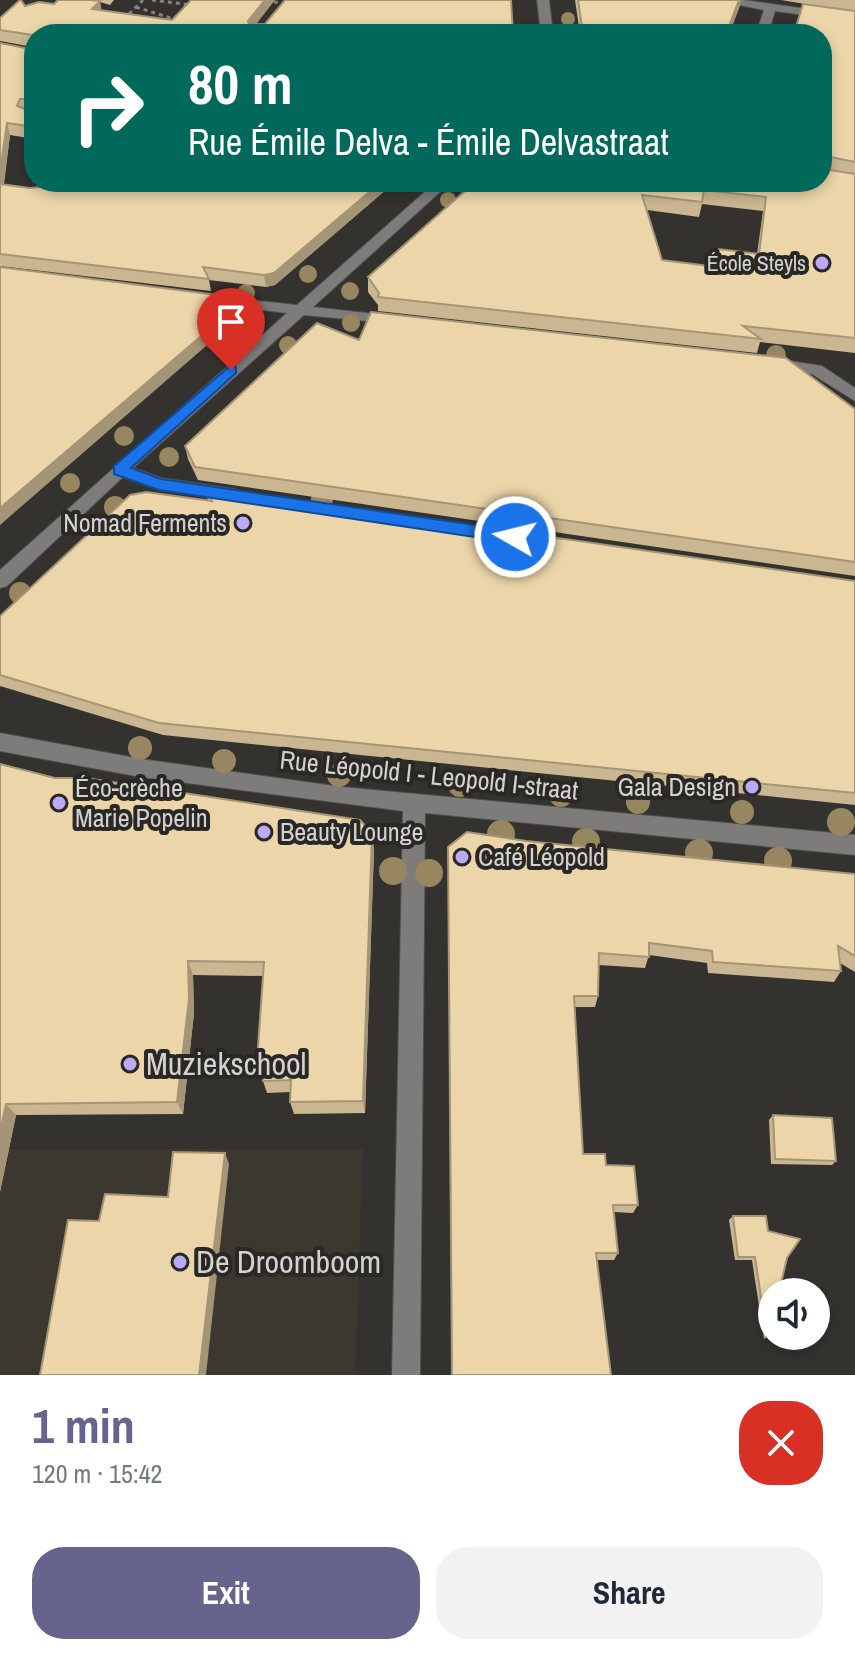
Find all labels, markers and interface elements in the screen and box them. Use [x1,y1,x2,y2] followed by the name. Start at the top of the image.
[188,46,293,121] text: 80 m
[56,56,160,160] icon: right
[188,118,669,166] text: Rue Émile Delva - Émile Delvastraat
[707,248,806,278] place label: École Steyls
[813,254,831,272] marker: École Steyls
[197,288,265,370] pin
[209,300,253,344] icon: arrive
[473,495,557,579] position arrow
[63,505,227,540] place label: Nomad Ferments
[234,514,252,532] marker: Nomad Ferments
[278,741,580,808] street label: Rue Léopold I - Leopold I-straat
[617,769,736,804] place label: Gala Design
[75,770,208,835] place label: Éco-crèche Marie Popelin
[743,778,761,796] marker: Gala Design
[50,794,68,812] marker: Éco-crèche Marie Popelin
[280,814,423,849] place label: Beauty Lounge
[255,823,273,841] marker: Beauty Lounge
[478,839,605,874] place label: Café Léopold
[453,848,471,866] marker: Café Léopold
[146,1042,306,1085] place label: Muziekschool
[121,1055,139,1073] marker: Muziekschool
[196,1240,381,1283] place label: De Droomboom
[171,1253,189,1271] marker: De Droomboom
[758,1278,830,1350] map controls
[758,1278,830,1350] button: sound
[32,1393,135,1458] text: 1 min
[739,1401,823,1485] button: close
[32,1456,162,1491] text: 120 m · 15:42
[32,1547,420,1639] button: Exit
[436,1547,823,1639] button: Share

